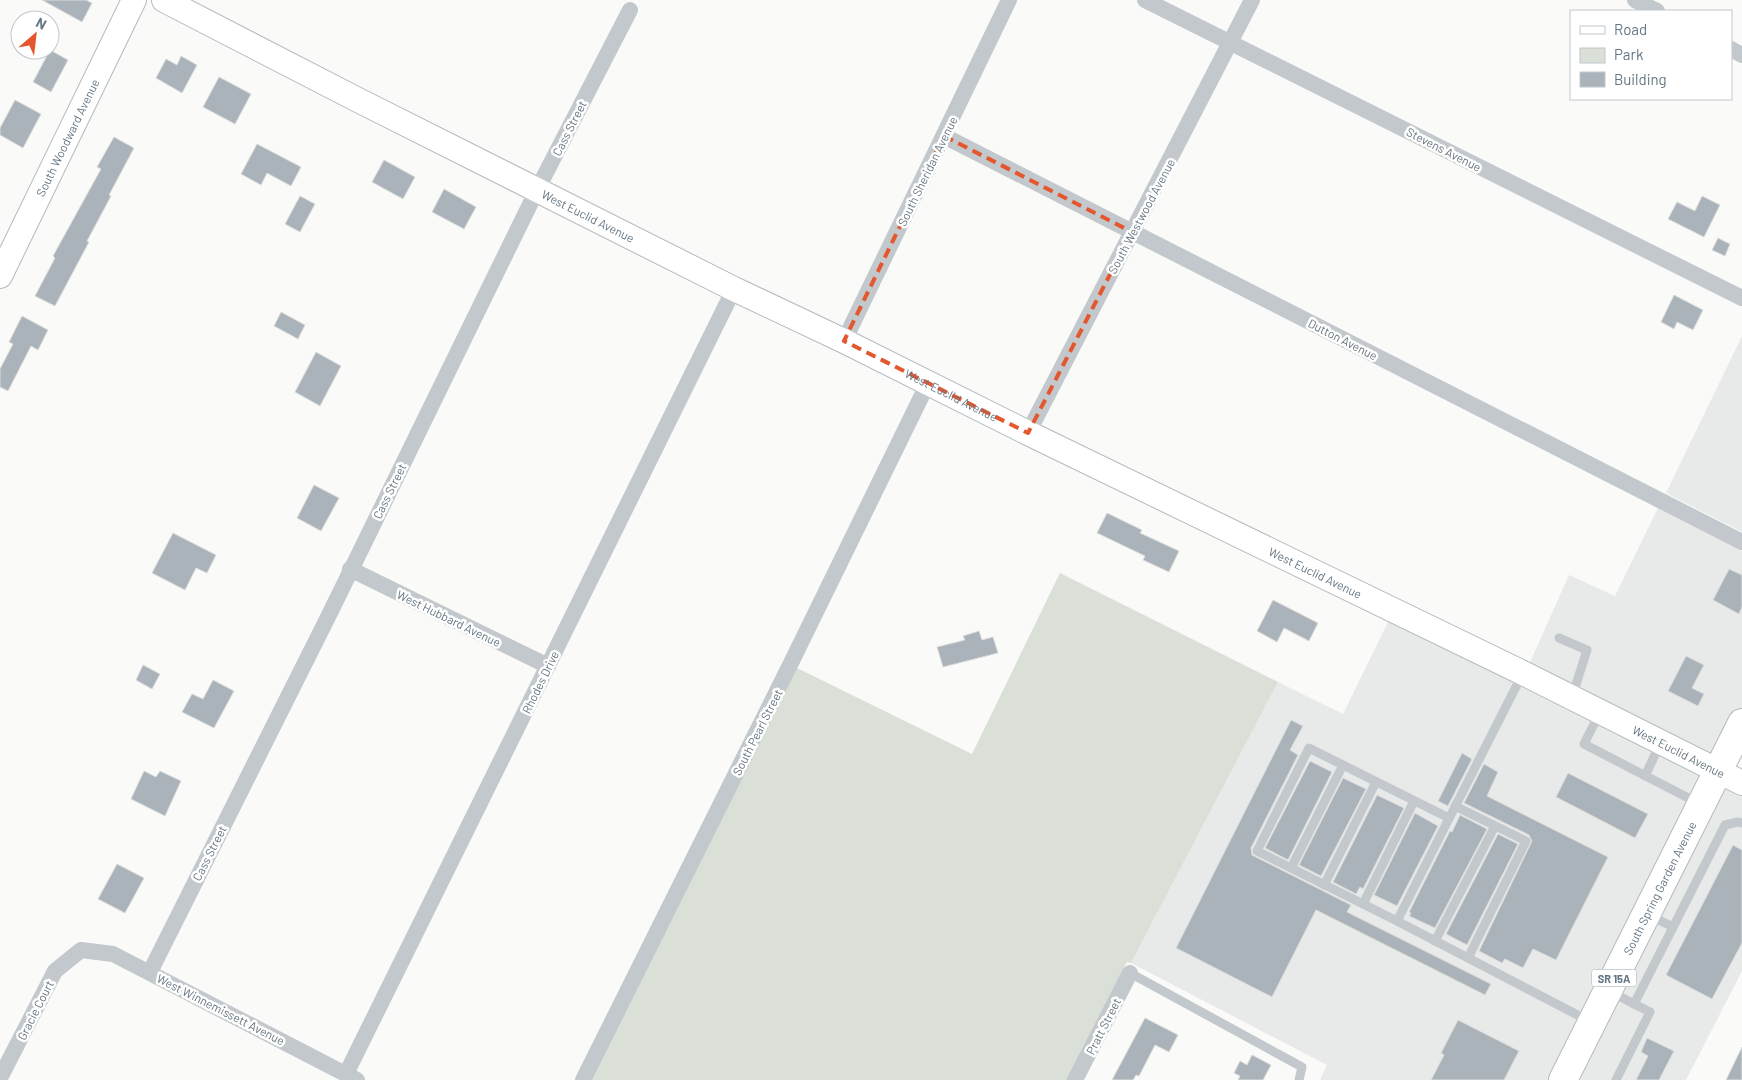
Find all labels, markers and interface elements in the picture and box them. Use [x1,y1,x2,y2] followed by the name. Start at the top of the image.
[10,10,60,60] north arrow
[1570,10,1732,100] legend
[33,13,49,33] text: N
[1614,20,1647,38] text: Road
[1614,45,1644,63] text: Park
[1614,70,1667,88] text: Building
[33,76,102,199] street label: South Woodward Avenue
[549,98,589,158] street label: Cass Street
[894,114,960,228] street label: South Sheridan Avenue
[1404,124,1484,174] street label: Stevens Avenue
[1105,156,1177,276] street label: South Westwood Avenue
[540,187,637,245] street label: West Euclid Avenue
[1306,316,1380,362] street label: Dutton Avenue
[903,366,1000,424] street label: West Euclid Avenue
[370,461,408,521] street label: Cass Street
[1267,544,1364,601] street label: West Euclid Avenue
[395,587,503,649] street label: West Hubbard Avenue
[519,648,561,716] street label: Rhodes Drive
[729,687,785,777] street label: South Pearl Street
[1630,722,1727,780] street label: West Euclid Avenue
[1620,819,1699,957] street label: South Spring Garden Avenue
[189,823,229,883] street label: Cass Street
[1592,970,1636,986] road number: SR 15A
[155,971,287,1047] street label: West Winnemissett Avenue
[14,978,56,1042] street label: Gracie Court
[1083,995,1123,1057] street label: Pratt Street

